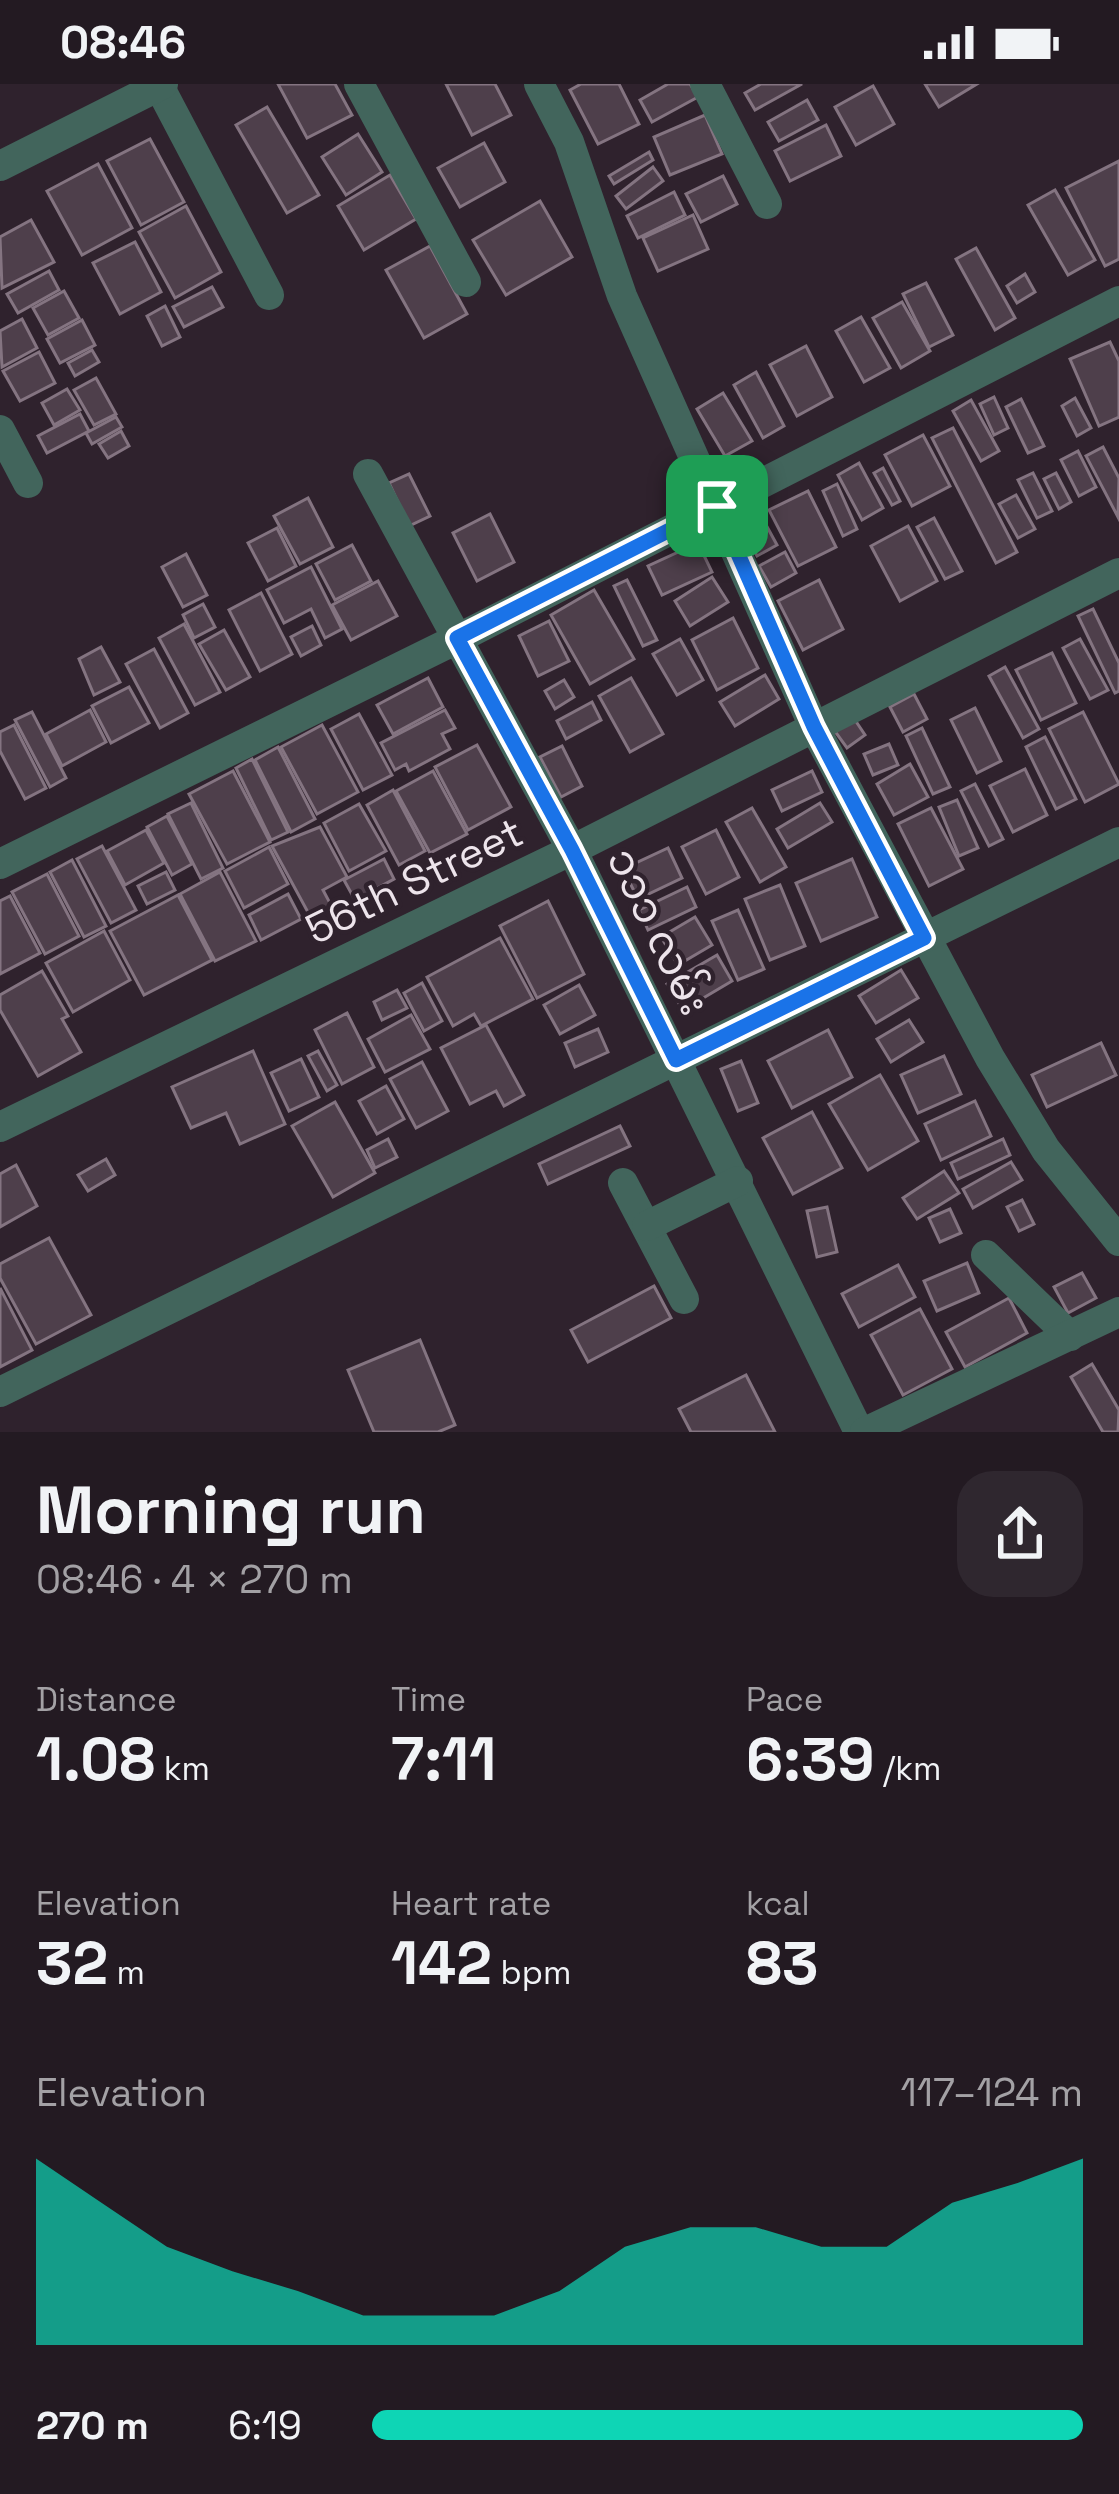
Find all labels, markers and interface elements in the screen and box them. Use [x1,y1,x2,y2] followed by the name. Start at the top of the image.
[60,14,186,71] text: 08:46
[666,455,768,557] pin
[684,473,750,539] icon: arrive
[297,805,531,956] street label: 56th Street
[595,838,723,1024] street label: ၁၁၁ လမ်း
[36,1468,426,1552] text: Morning run
[957,1471,1083,1597] button: share
[36,1555,353,1604] text: 08:46 · 4 × 270 m
[36,1679,177,1721] text: Distance
[391,1679,466,1721] text: Time
[746,1679,823,1721] text: Pace
[36,1721,155,1798] text: 1.08
[391,1721,496,1798] text: 7:11
[746,1721,875,1798] text: 6:39
[155,1748,210,1790] text: km
[875,1748,941,1790] text: /km
[36,1883,181,1925] text: Elevation
[391,1883,551,1925] text: Heart rate
[746,1883,810,1925] text: kcal
[36,1925,108,2002] text: 32
[391,1925,492,2002] text: 142
[746,1925,818,2002] text: 83
[108,1952,145,1994] text: m
[492,1952,571,1994] text: bpm
[36,2068,207,2117] text: Elevation
[900,2068,1083,2117] text: 117–124 m
[36,2401,149,2450] text: 270 m
[228,2401,302,2450] text: 6:19

